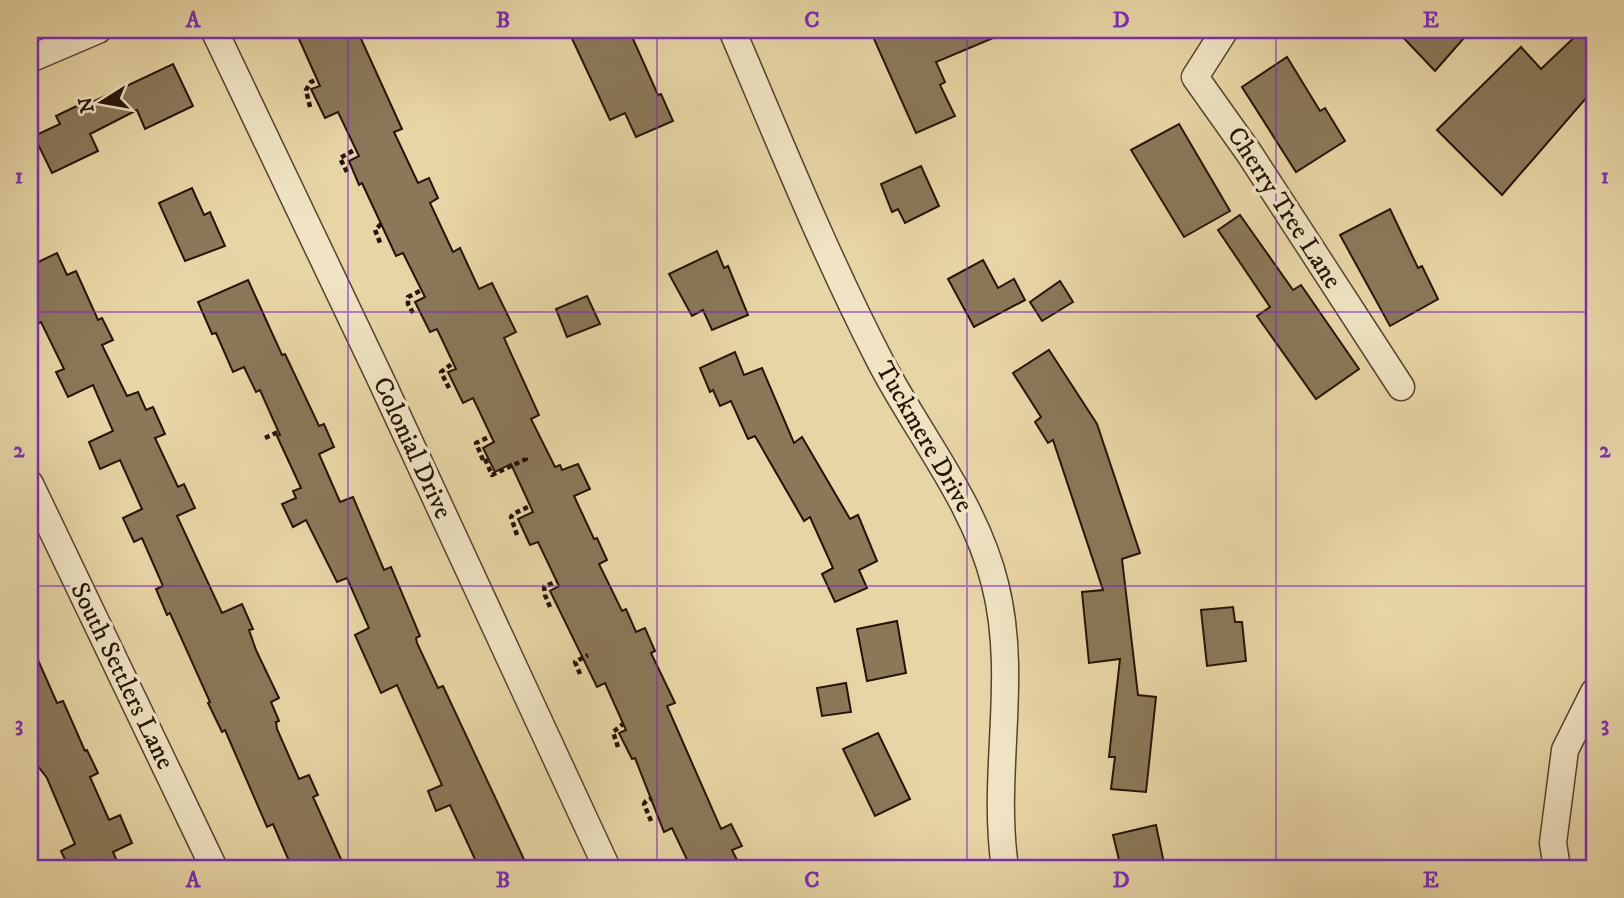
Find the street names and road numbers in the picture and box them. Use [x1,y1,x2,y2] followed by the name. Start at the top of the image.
[1219,121,1349,295] street label: Cherry Tree Lane
[868,356,980,518] street label: Tuckmere Drive
[365,372,459,524] street label: Colonial Drive
[62,577,182,775] street label: South Settlers Lane

